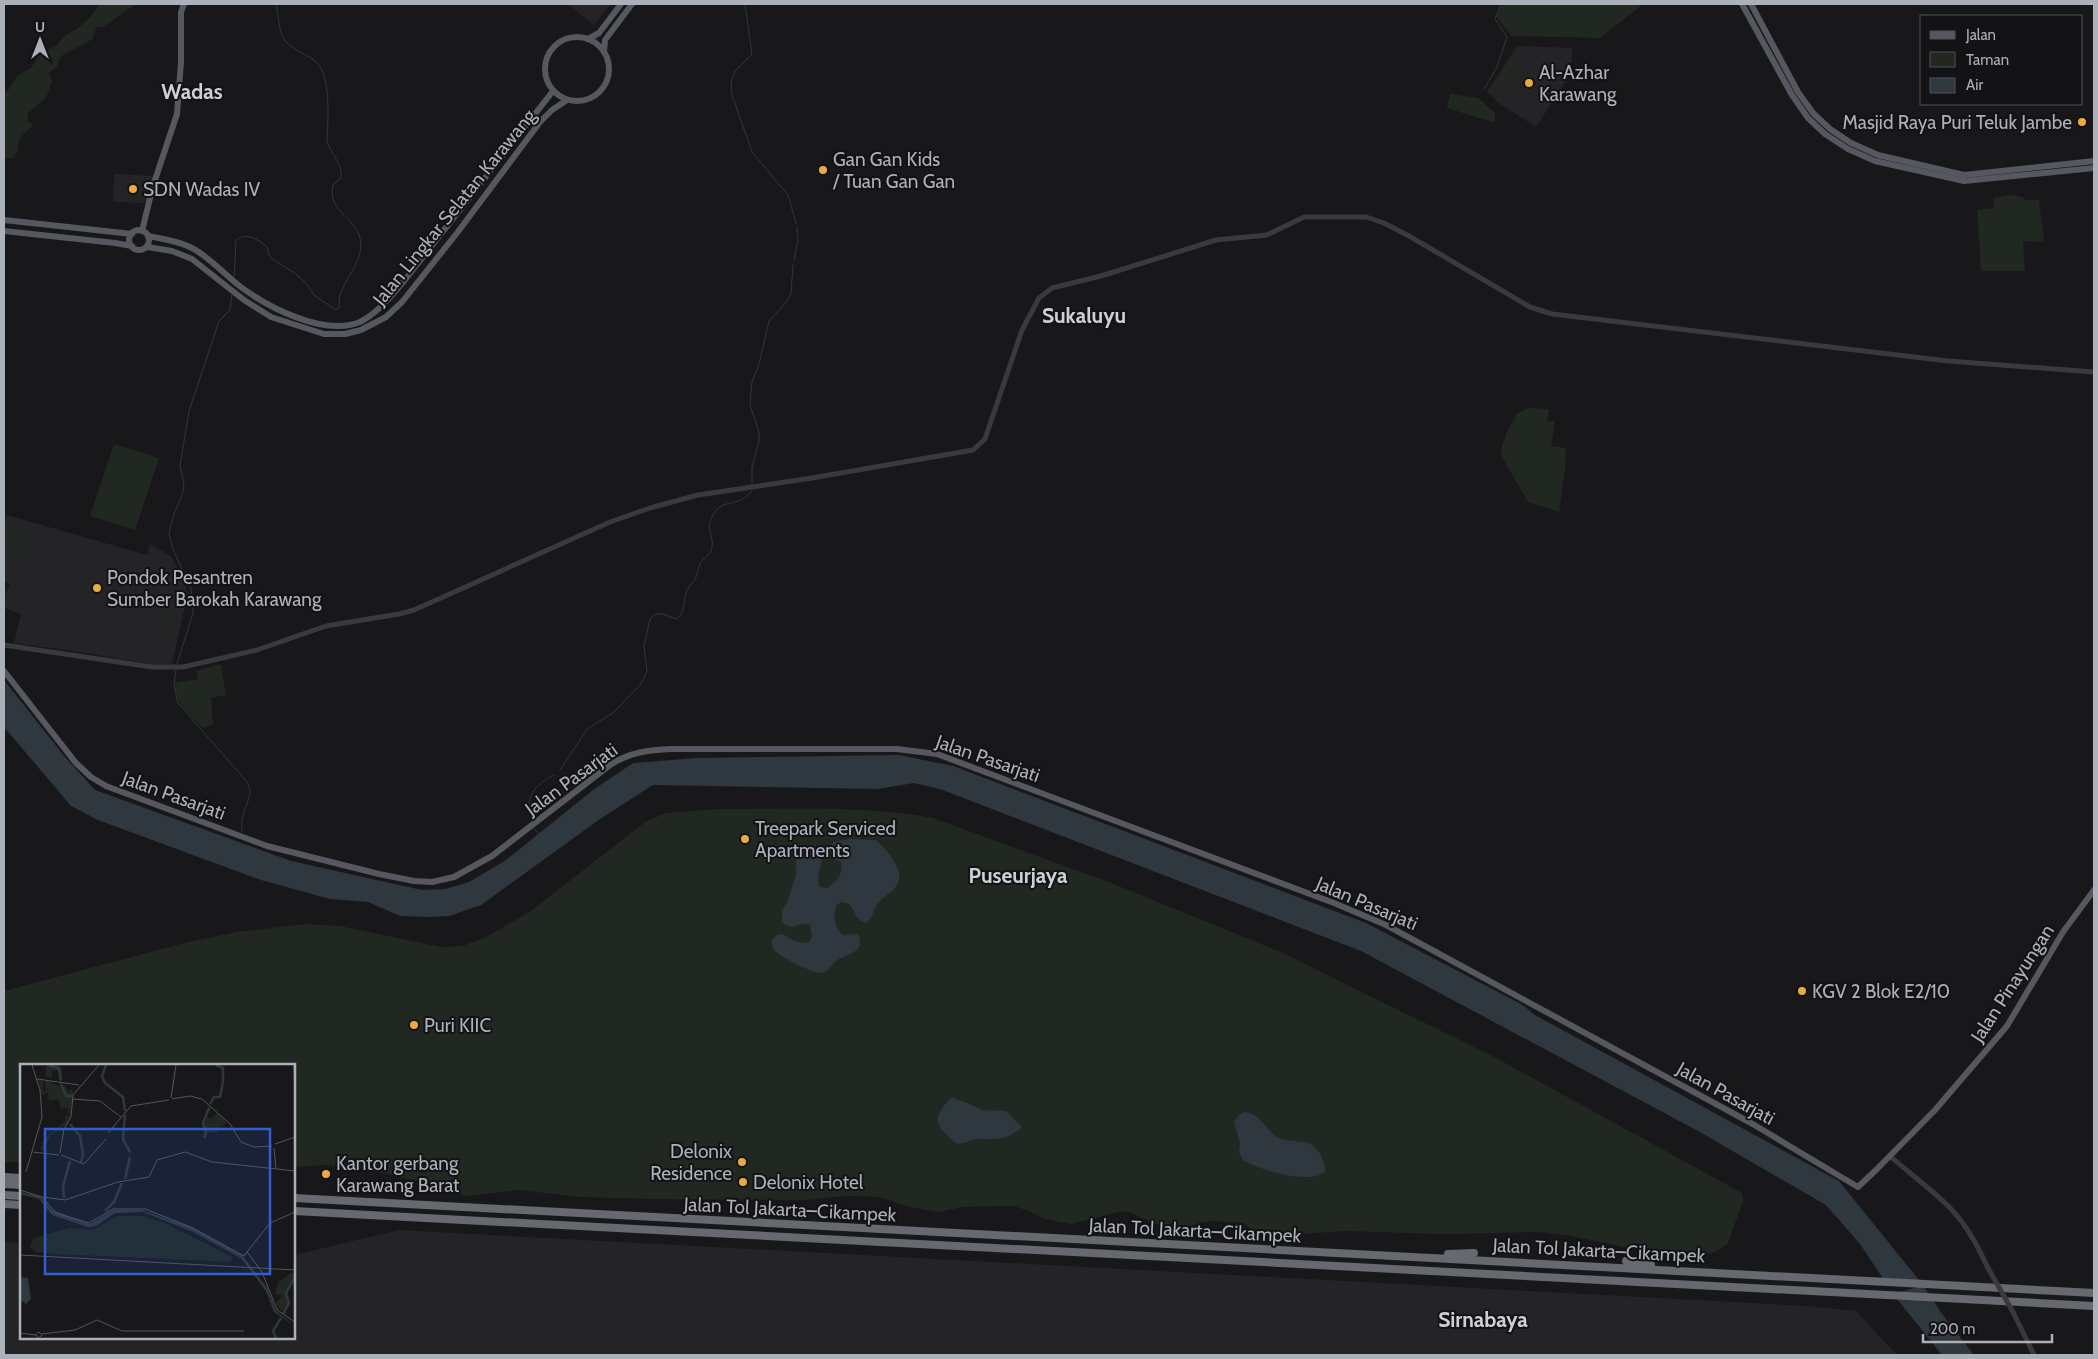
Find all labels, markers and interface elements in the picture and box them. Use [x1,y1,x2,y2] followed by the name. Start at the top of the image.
[15,15,65,65] north arrow
[1920,15,2083,105] legend
[35,18,45,36] text: U
[1965,26,1996,44] text: Jalan
[1966,51,2009,69] text: Taman
[1539,61,1617,106] place label: Al-Azhar Karawang
[1966,76,1983,94] text: Air
[1523,77,1535,89] marker: Al-Azhar Karawang
[161,79,223,104] district label: Wadas
[367,104,541,311] street label: Jalan Lingkar Selatan Karawang
[1843,111,2072,134] place label: Masjid Raya Puri Teluk Jambe
[2076,116,2088,128] marker: Masjid Raya Puri Teluk Jambe
[832,148,955,193] place label: Gan Gan Kids / Tuan Gan Gan
[817,164,829,176] marker: Gan Gan Kids / Tuan Gan Gan
[143,178,261,201] place label: SDN Wadas IV
[127,183,139,195] marker: SDN Wadas IV
[1042,303,1126,328] district label: Sukaluyu
[107,566,322,611] place label: Pondok Pesantren Sumber Barokah Karawang
[91,582,103,594] marker: Pondok Pesantren Sumber Barokah Karawang
[932,730,1043,787] street label: Jalan Pasarjati
[520,738,622,821] street label: Jalan Pasarjati
[118,766,229,825] street label: Jalan Pasarjati
[755,817,896,862] place label: Treepark Serviced Apartments
[739,833,751,845] marker: Treepark Serviced Apartments
[969,863,1068,888] district label: Puseurjaya
[1312,871,1421,935] street label: Jalan Pasarjati
[1965,920,2059,1047] street label: Jalan Pinayungan
[1812,980,1950,1003] place label: KGV 2 Blok E2/10
[1796,985,1808,997] marker: KGV 2 Blok E2/10
[424,1014,491,1037] place label: Puri KIIC
[408,1019,420,1031] marker: Puri KIIC
[1672,1057,1779,1130] street label: Jalan Pasarjati
[20,1064,295,1339] inset map
[650,1140,732,1185] place label: Delonix Residence
[336,1152,460,1197] place label: Kantor gerbang Karawang Barat
[736,1156,748,1168] marker: Delonix Residence
[320,1168,332,1180] marker: Kantor gerbang Karawang Barat
[753,1171,864,1194] place label: Delonix Hotel
[737,1176,749,1188] marker: Delonix Hotel
[682,1192,897,1227] street label: Jalan Tol Jakarta–Cikampek
[1087,1213,1302,1248] street label: Jalan Tol Jakarta–Cikampek
[1491,1233,1706,1268] street label: Jalan Tol Jakarta–Cikampek
[1438,1307,1528,1332] district label: Sirnabaya
[1923,1312,2052,1344] scale bar
[1930,1320,1975,1338] text: 200 m

